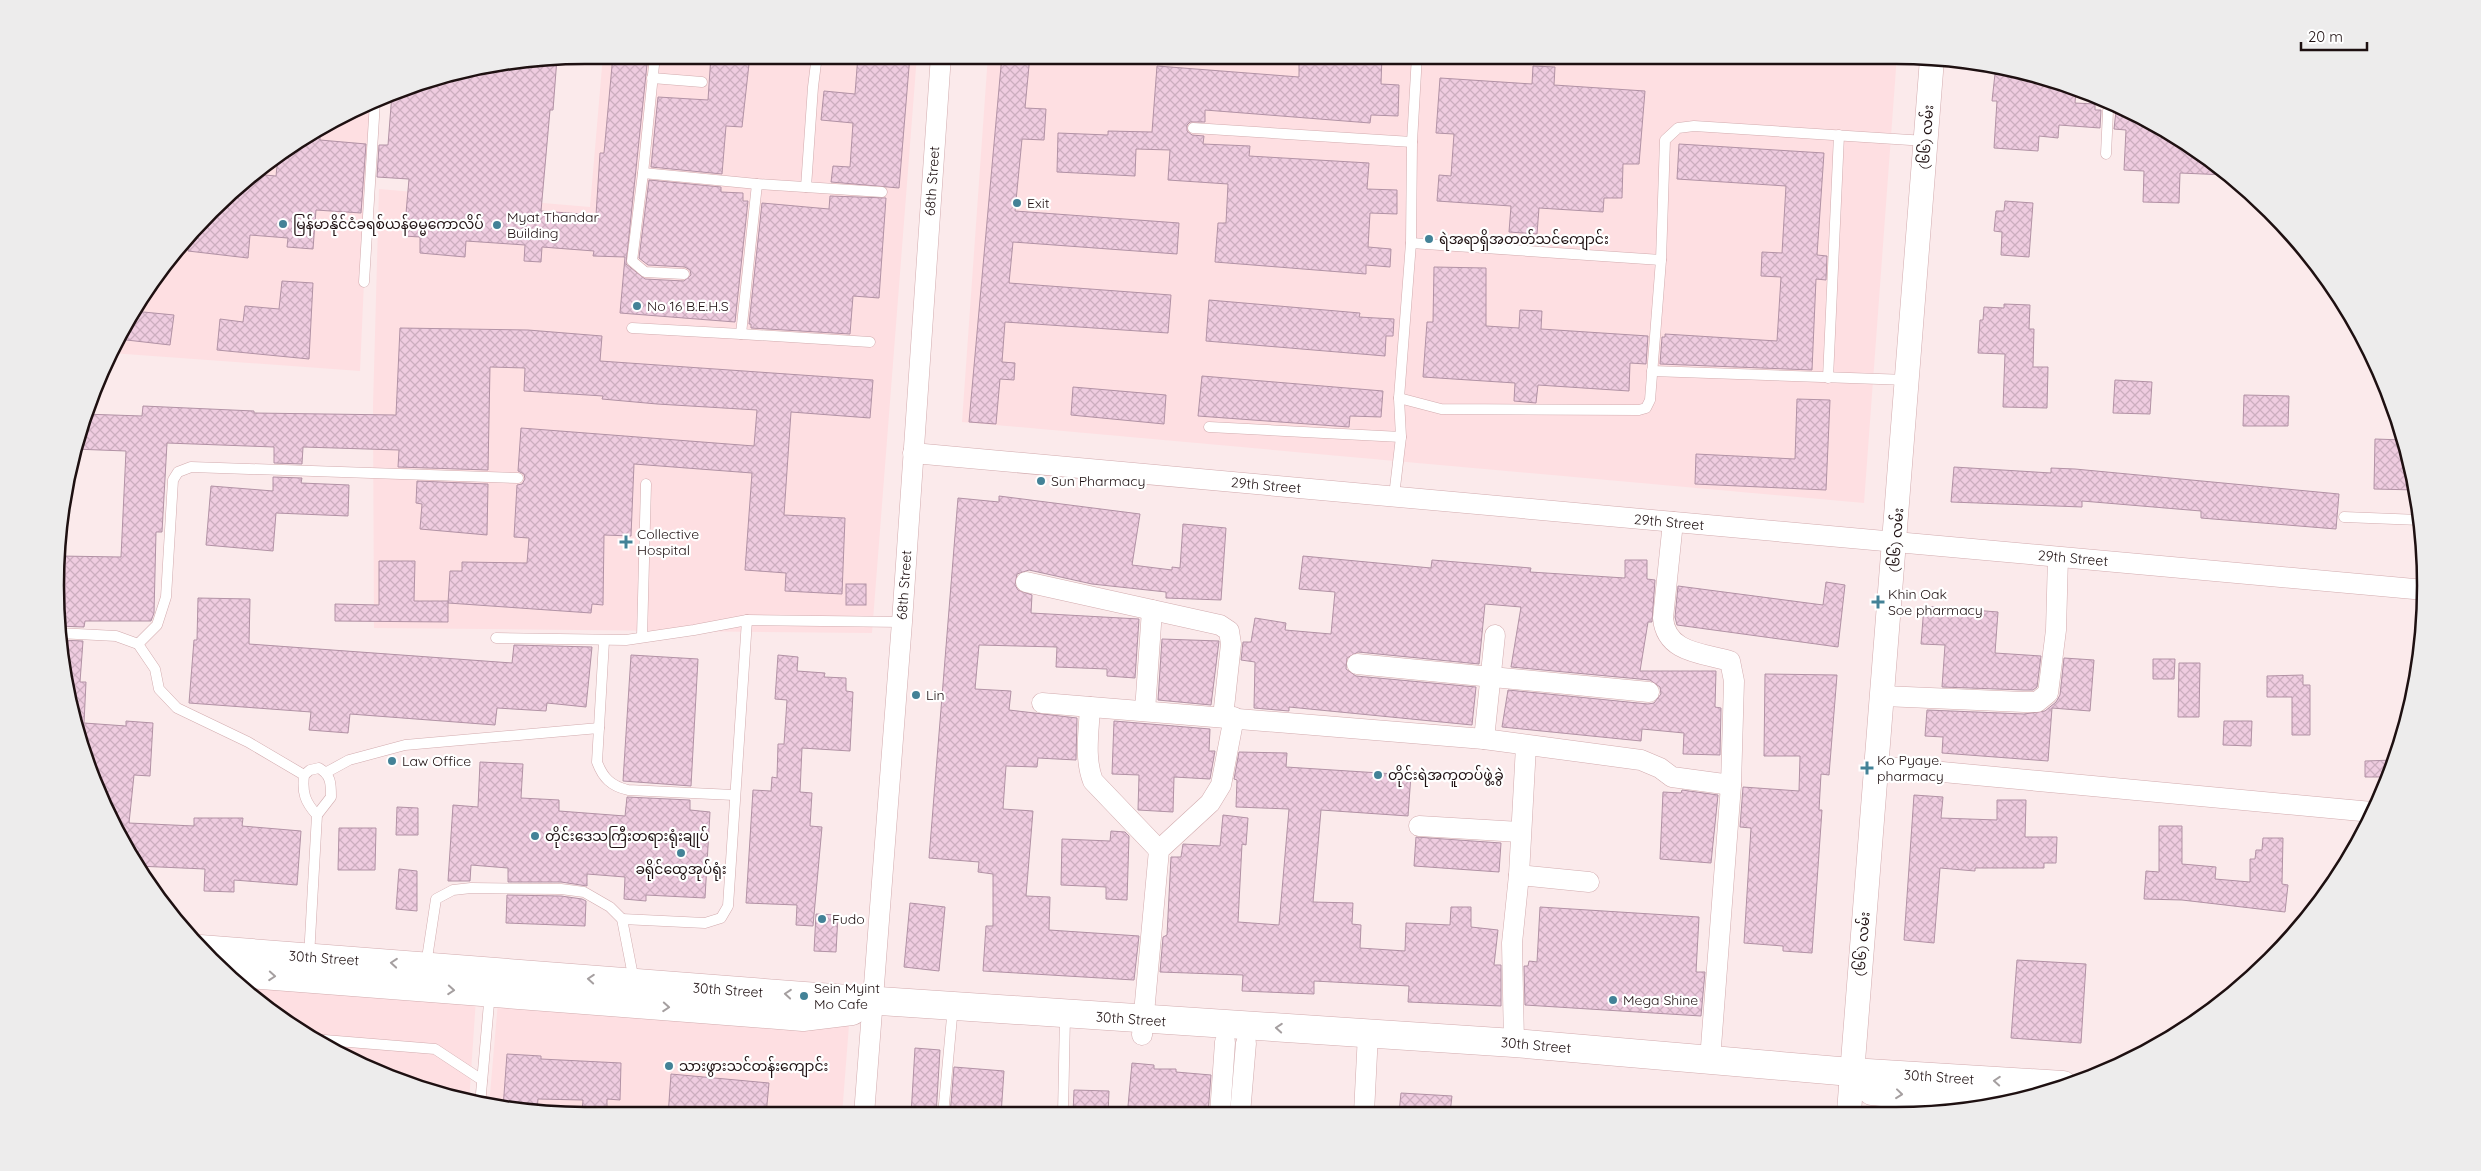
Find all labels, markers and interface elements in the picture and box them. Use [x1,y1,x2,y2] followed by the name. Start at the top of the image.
[2301,20,2367,52] scale bar
[2308,27,2343,46] text: 20 m
[1914,104,1937,170] street label: (၆၆) လမ်း
[921,145,943,216] street label: 68th Street
[1027,194,1050,212] place label: Exit
[1011,197,1023,209] marker: Exit
[507,208,600,242] place label: Myat Thandar Building
[293,214,484,236] place label: မြန်မာနိုင်ငံခရစ်ယန်ဓမ္မကောလိပ်
[277,218,289,230] marker: မြန်မာနိုင်ငံခရစ်ယန်ဓမ္မကောလိပ်
[491,219,503,231] marker: Myat Thandar Building
[1439,229,1609,251] place label: ရဲအရာရှိအတတ်သင်ကျောင်း
[1423,233,1435,245] marker: ရဲအရာရှိအတတ်သင်ကျောင်း
[647,297,729,315] place label: No 16 B.E.H.S
[631,300,643,312] marker: No 16 B.E.H.S
[1051,472,1145,490] place label: Sun Pharmacy
[1230,473,1302,497] street label: 29th Street
[1035,475,1047,487] marker: Sun Pharmacy
[1884,507,1907,573] street label: (၆၆) လမ်း
[1633,510,1705,534] street label: 29th Street
[637,525,699,559] place label: Collective Hospital
[619,535,633,549] marker: Collective Hospital
[2037,546,2109,570] street label: 29th Street
[893,549,915,620] street label: 68th Street
[1888,585,1983,619] place label: Khin Oak Soe pharmacy
[1872,596,1884,608] marker: Khin Oak Soe pharmacy
[926,686,945,704] place label: Lin
[910,689,922,701] marker: Lin
[1877,751,1944,785] place label: Ko Pyaye. pharmacy
[402,752,471,770] place label: Law Office
[386,755,398,767] marker: Law Office
[1861,762,1873,774] marker: Ko Pyaye. pharmacy
[1388,765,1504,787] place label: တိုင်းရဲအကူတပ်ဖွဲ့ခွဲ
[1372,769,1384,781] marker: တိုင်းရဲအကူတပ်ဖွဲ့ခွဲ
[545,826,709,848] place label: တိုင်းဒေသကြီးတရားရုံးချုပ်
[529,830,541,842] marker: တိုင်းဒေသကြီးတရားရုံးချုပ်
[675,847,687,859] marker: ခရိုင်ထွေအုပ်ရုံး
[635,859,727,881] place label: ခရိုင်ထွေအုပ်ရုံး
[832,910,865,928] place label: Fudo
[1849,911,1874,977] street label: (၆၆) လမ်း
[816,913,828,925] marker: Fudo
[288,947,360,969] street label: 30th Street
[390,958,398,969] one-way arrow
[268,970,276,981] one-way arrow
[587,974,595,985] one-way arrow
[692,979,764,1001] street label: 30th Street
[814,979,880,1013] place label: Sein Myint Mo Cafe
[448,985,456,996] one-way arrow
[783,989,791,1000] one-way arrow
[798,990,810,1002] marker: Sein Myint Mo Cafe
[1623,991,1698,1009] place label: Mega Shine
[1607,994,1619,1006] marker: Mega Shine
[662,1001,670,1012] one-way arrow
[1095,1008,1167,1030] street label: 30th Street
[1275,1022,1283,1033] one-way arrow
[1500,1033,1572,1057] street label: 30th Street
[679,1056,828,1078] place label: သားဖွားသင်တန်းကျောင်း
[663,1060,675,1072] marker: သားဖွားသင်တန်းကျောင်း
[1903,1066,1975,1088] street label: 30th Street
[1992,1075,2000,1086] one-way arrow
[1895,1088,1903,1099] one-way arrow

